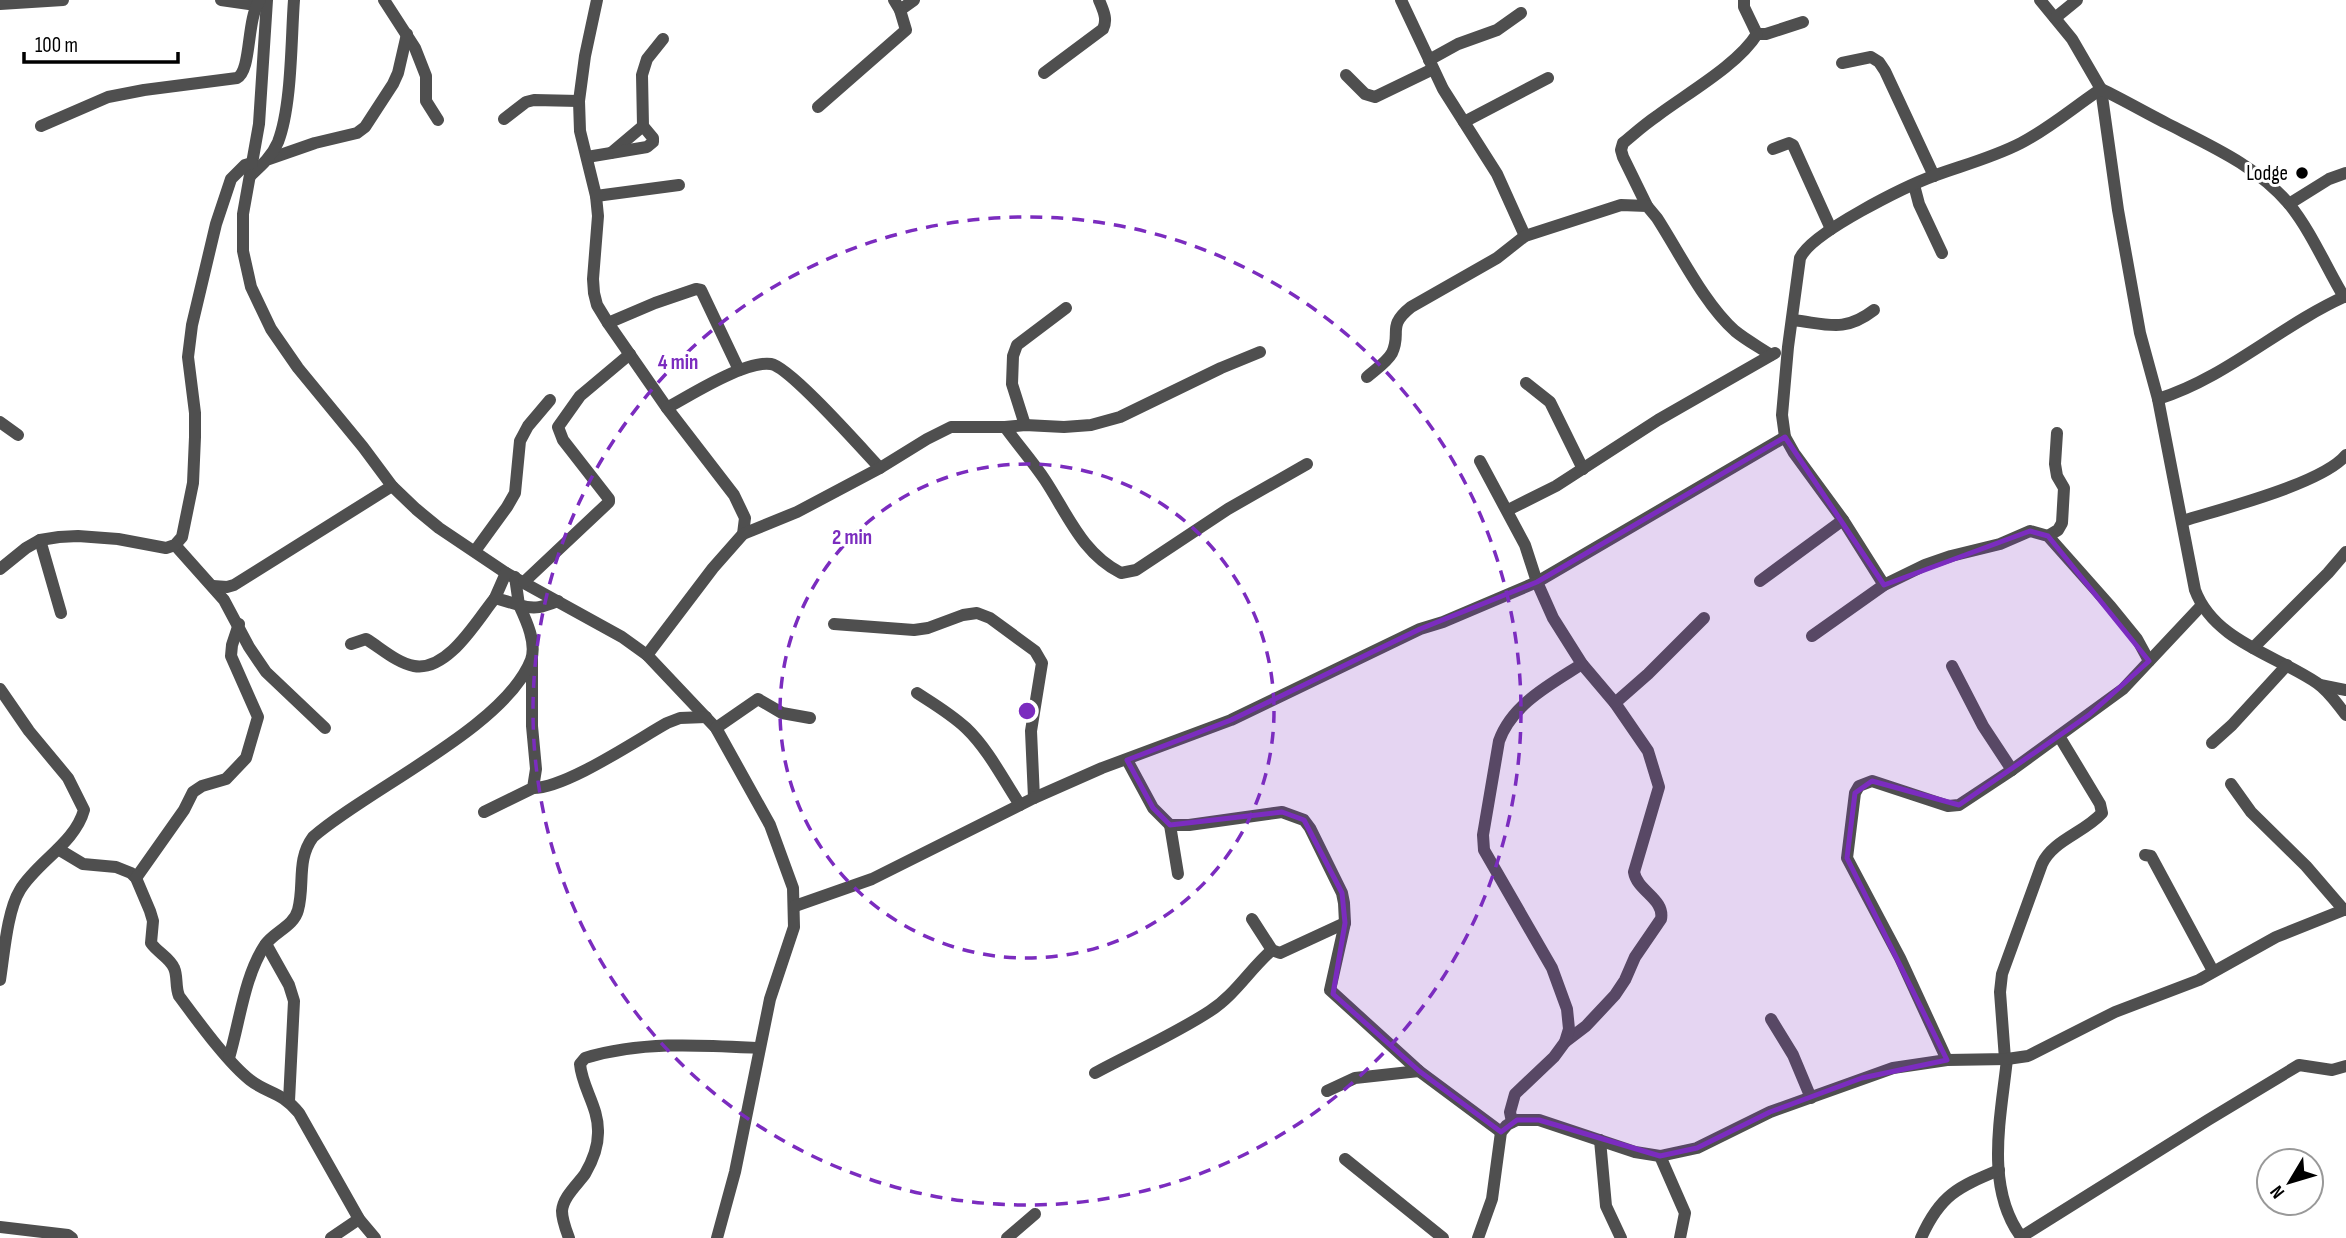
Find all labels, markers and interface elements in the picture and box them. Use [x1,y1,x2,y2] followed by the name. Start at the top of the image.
[24,21,178,65] scale bar
[35,33,78,58] text: 100 m
[2246,161,2288,186] place label: Lodge
[2294,165,2310,181] marker: Lodge
[658,350,698,375] text: 4 min
[832,525,872,550] text: 2 min
[1015,699,1039,723] centre of rings
[2255,1147,2325,1217] north arrow
[2266,1180,2290,1203] text: N

